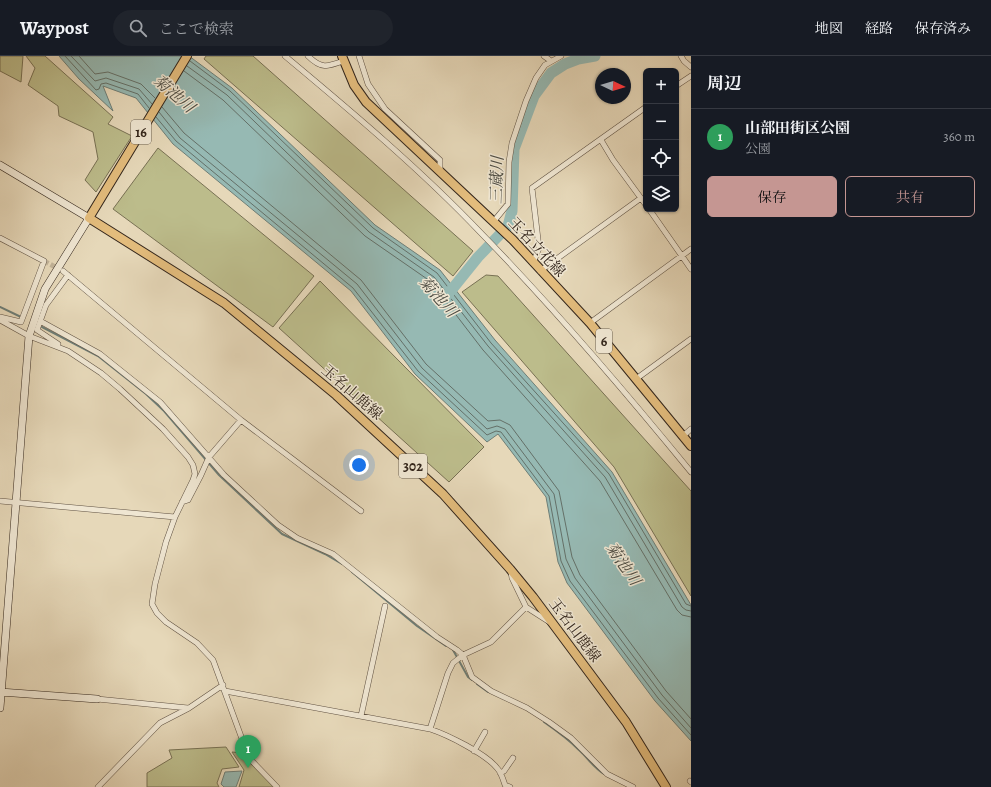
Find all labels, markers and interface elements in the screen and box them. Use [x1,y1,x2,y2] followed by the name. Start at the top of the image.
[113,10,393,46] search box
[20,15,89,41] text: Waypost
[127,17,149,39] icon: search
[159,19,234,39] text: ここで検索
[815,19,843,38] text: 地図
[865,19,893,38] text: 経路
[915,19,971,38] text: 保存済み
[595,68,631,104] north arrow
[643,68,679,212] map controls
[643,68,679,104] button: +
[149,70,201,119] water label: 菊池川
[707,72,741,95] text: 周辺
[643,104,679,140] button: −
[745,118,850,138] text: 山部田街区公園
[131,120,151,144] road number: 16
[718,128,722,145] text: 1
[943,128,975,145] text: 360 m
[643,140,679,176] button: locate
[745,140,771,157] text: 公園
[485,154,509,204] water label: 三蔵川
[643,176,679,212] button: layers
[707,176,837,217] button: 保存
[845,176,975,217] button: 共有
[504,213,570,281] street label: 玉名立花線
[414,272,464,324] water label: 菊池川
[596,329,612,353] road number: 6
[317,360,387,424] street label: 玉名山鹿線
[399,454,427,478] road number: 302
[349,455,369,475] your location
[600,538,647,592] water label: 菊池川
[544,594,606,666] street label: 玉名山鹿線
[235,735,261,768] pin: 1

